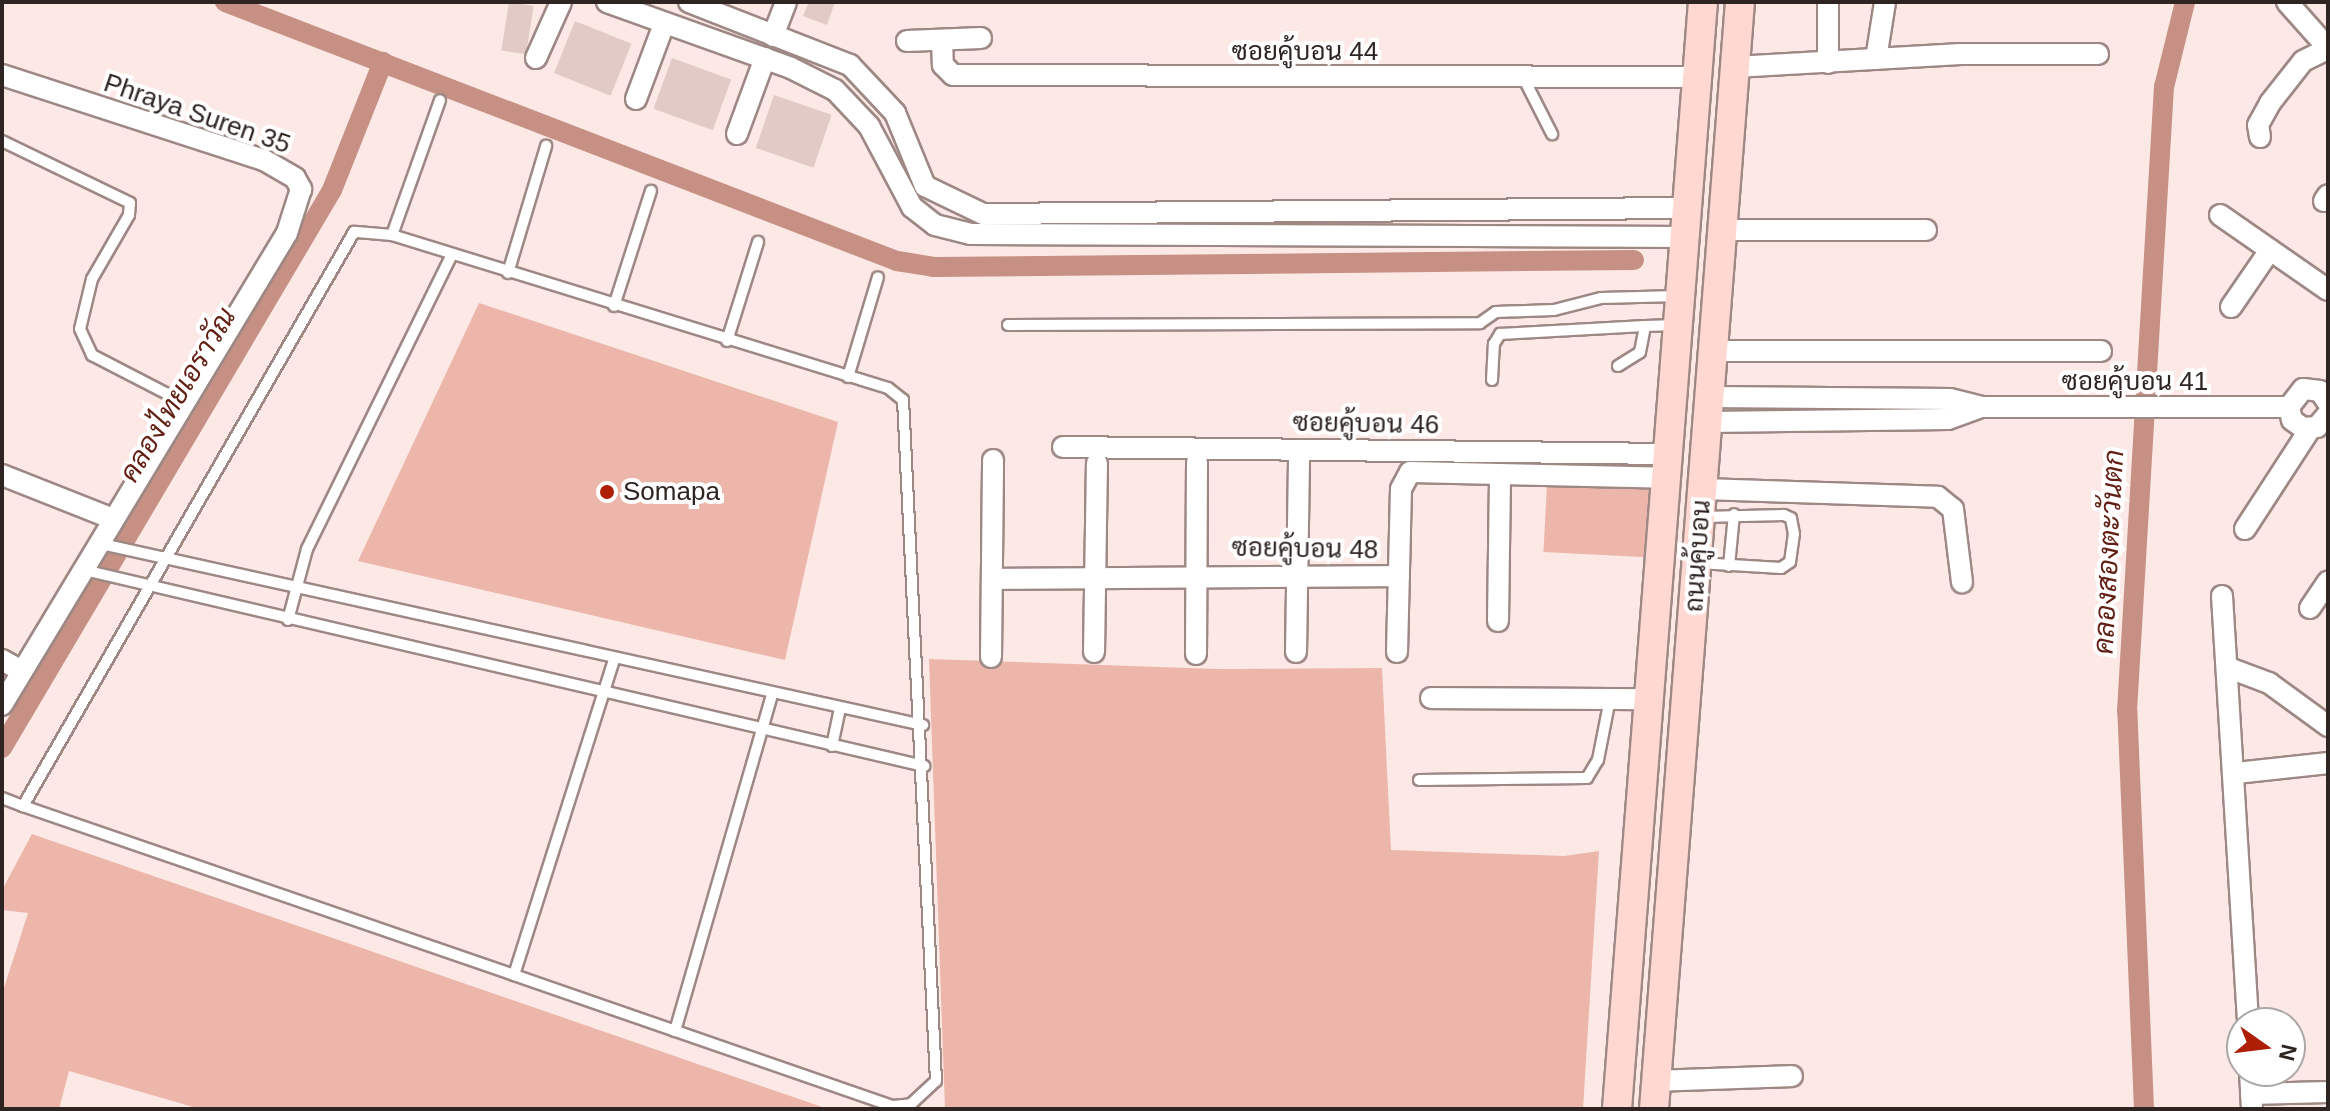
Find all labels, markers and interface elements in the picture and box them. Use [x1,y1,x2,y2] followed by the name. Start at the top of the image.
[1232,36,1378,68] street label: ซอยคู้บอน 44
[100,67,294,161] street label: Phraya Suren 35
[113,302,243,488] water label: คลองไทยเอราวัณ
[2062,366,2208,398] street label: ซอยคู้บอน 41
[1292,407,1440,441] street label: ซอยคู้บอน 46
[2087,449,2131,655] water label: คลองสองตะวันตก
[623,476,720,508] place label: Somapa
[598,483,616,501] marker: Somapa
[1679,499,1717,613] street label: ถนนคู้บอน
[1231,532,1379,566] street label: ซอยคู้บอน 48
[2226,1007,2306,1087] north arrow
[2274,1042,2302,1063] text: N

